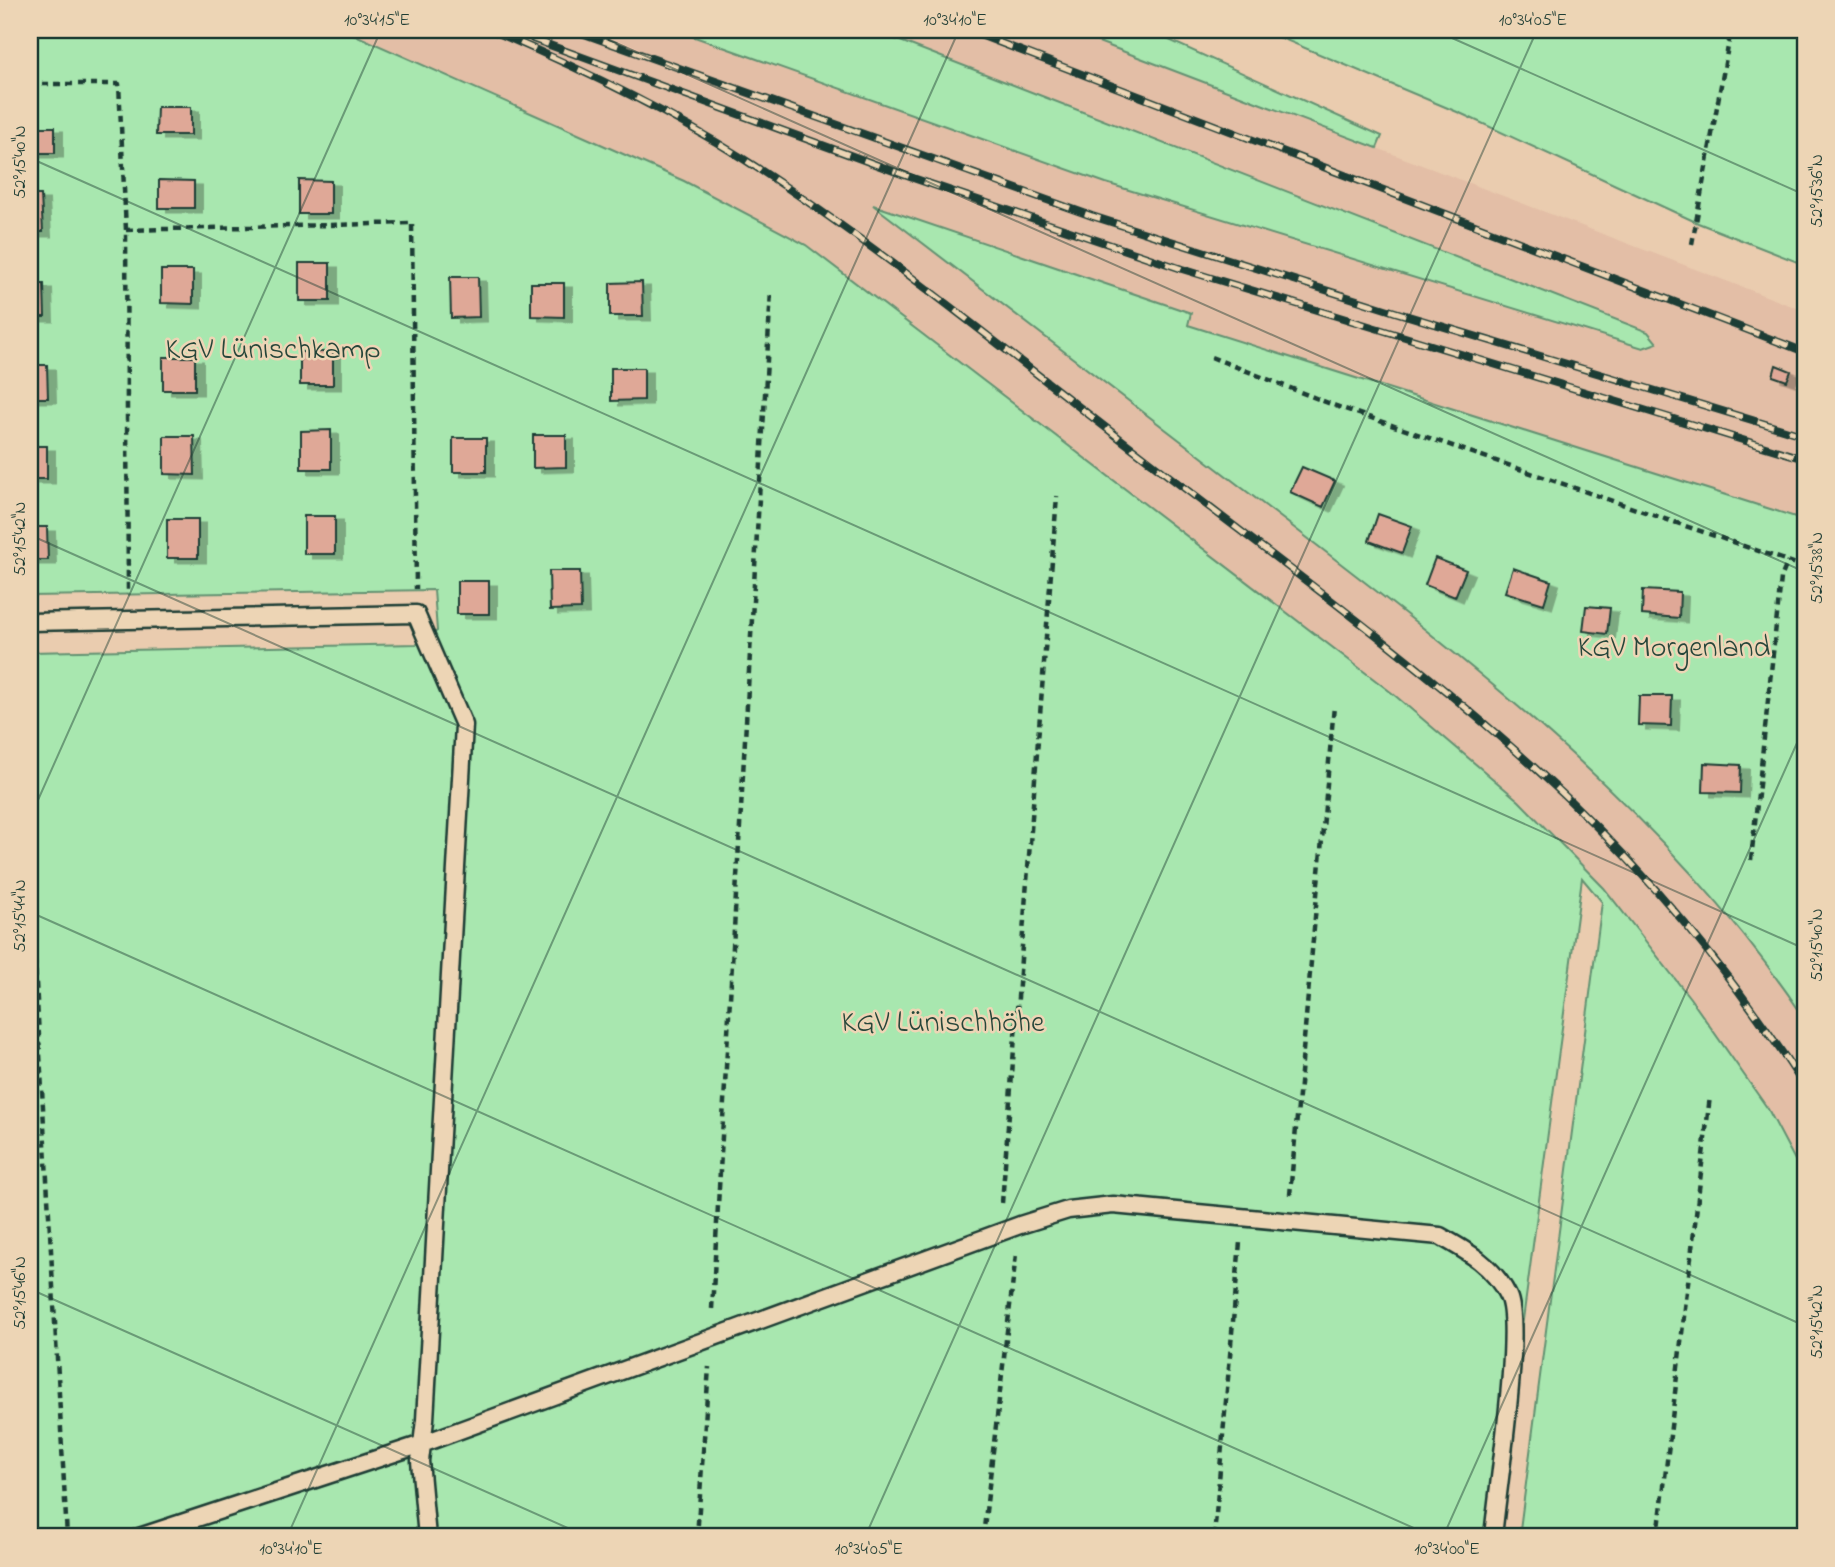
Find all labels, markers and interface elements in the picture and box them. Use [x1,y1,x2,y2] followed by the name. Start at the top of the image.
[344,8,410,34] text: 10°34'15"E
[923,8,987,34] text: 10°34'10"E
[1499,8,1567,34] text: 10°34'05"E
[8,125,34,199] text: 52°15'40"N
[1805,154,1831,228] text: 52°15'36"N
[165,329,381,373] park label: KGV Lünischkamp
[8,502,34,576] text: 52°15'42"N
[1805,532,1831,604] text: 52°15'38"N
[1578,627,1770,671] park label: KGV Morgenland
[8,879,34,953] text: 52°15'44"N
[1805,908,1831,982] text: 52°15'40"N
[842,1002,1045,1046] park label: KGV Lünischhöhe
[8,1256,34,1330] text: 52°15'46"N
[1805,1285,1831,1359] text: 52°15'42"N
[259,1537,323,1563] text: 10°34'10"E
[835,1537,903,1563] text: 10°34'05"E
[1414,1537,1480,1563] text: 10°34'00"E

